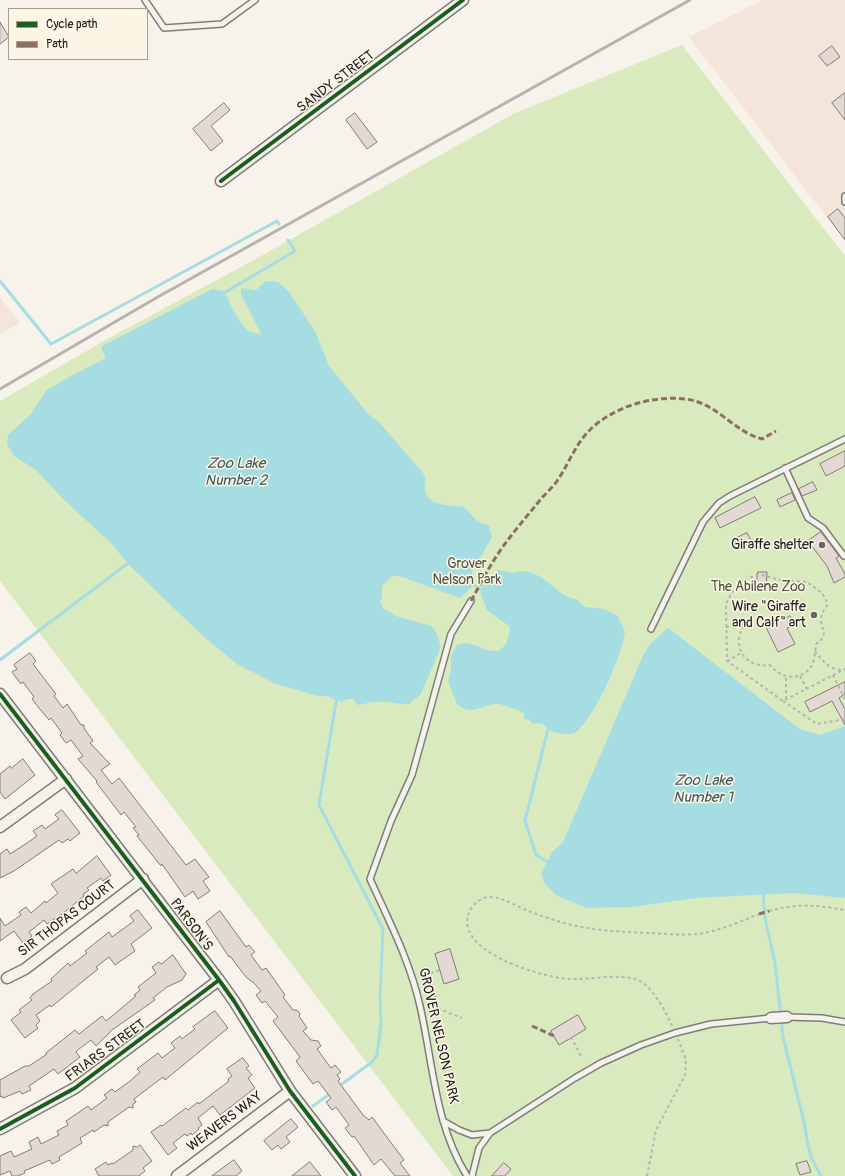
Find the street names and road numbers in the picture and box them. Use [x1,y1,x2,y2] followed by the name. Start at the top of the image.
[294,47,378,117] street label: SANDY STREET
[15,877,119,961] street label: SIR THOPAS COURT
[166,896,216,954] street label: PARSON'S
[414,966,462,1106] street label: GROVER NELSON PARK
[63,1016,149,1086] street label: FRIARS STREET
[184,1088,266,1156] street label: WEAVERS WAY

